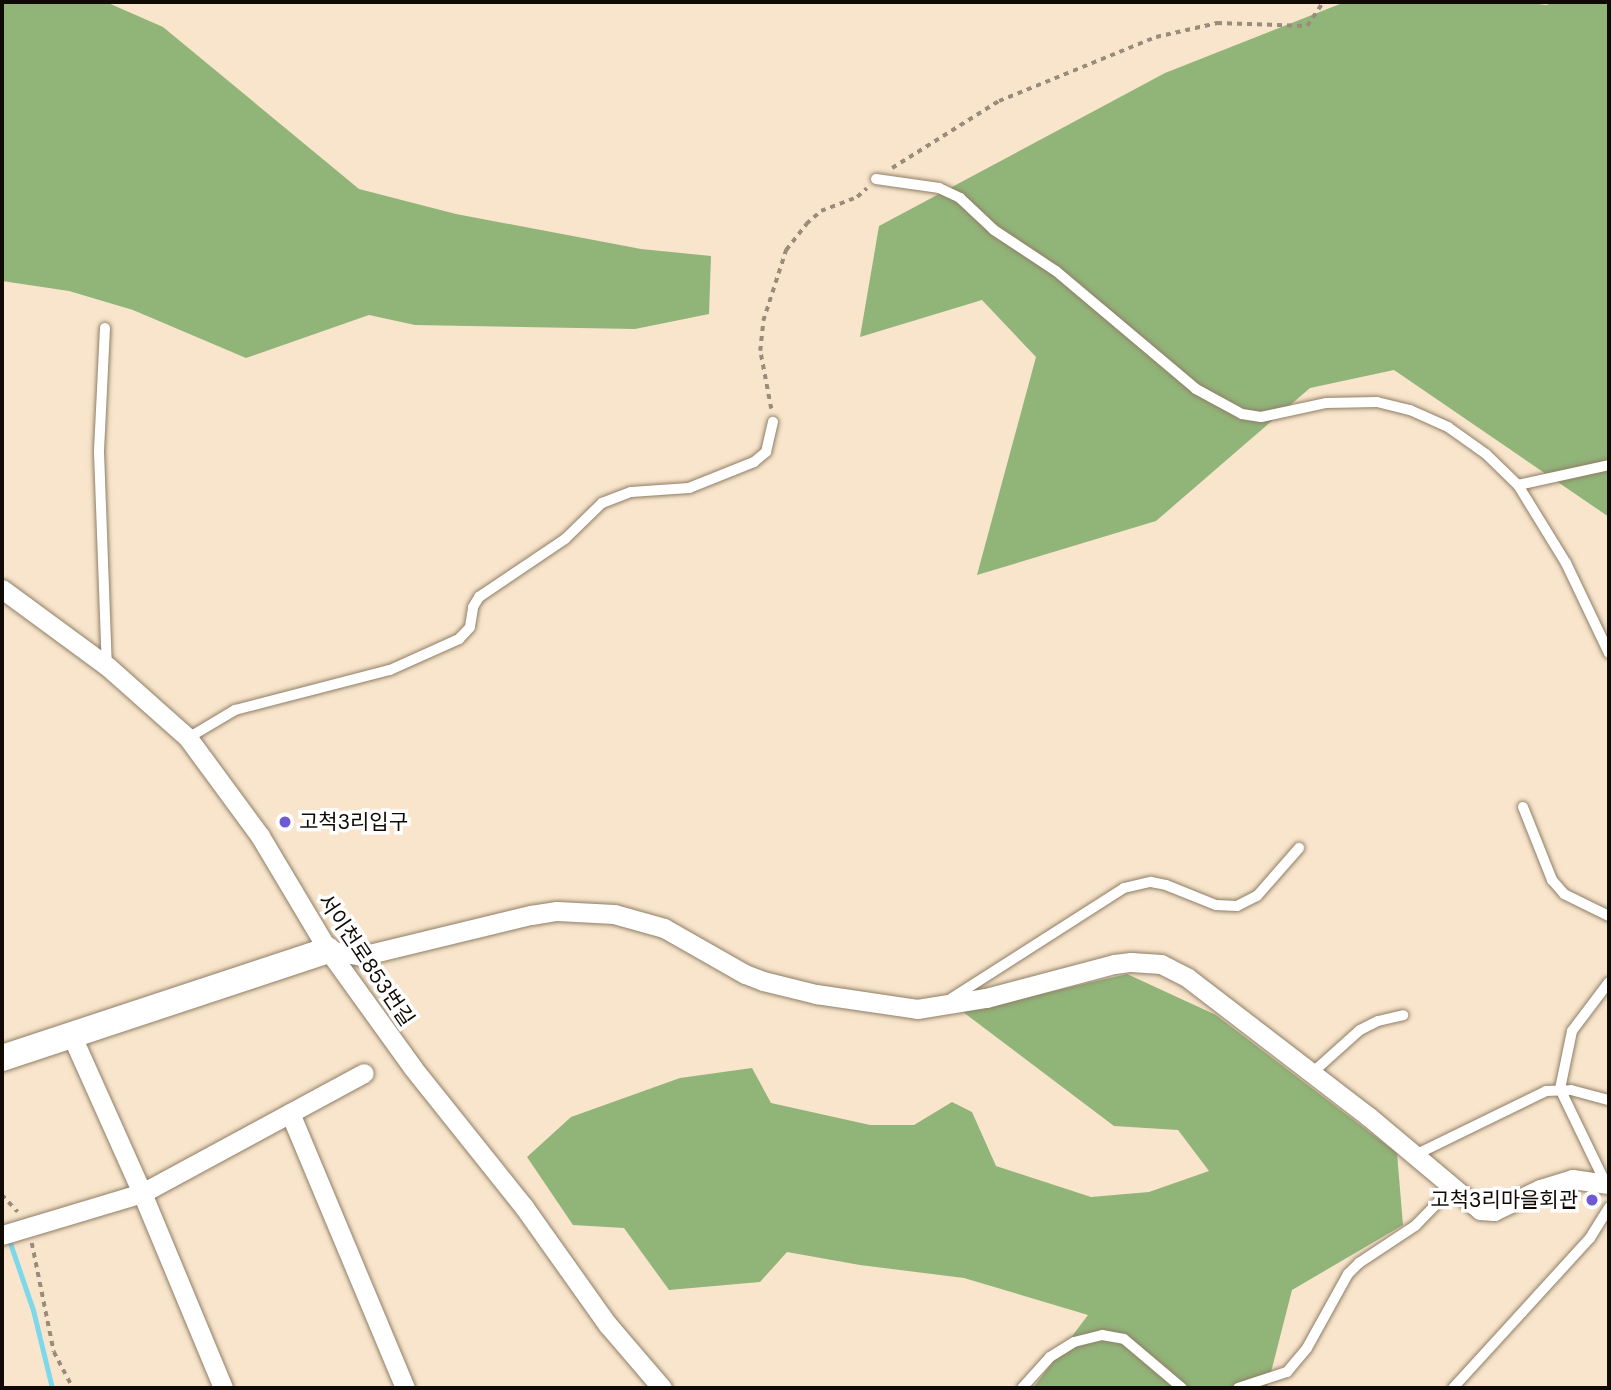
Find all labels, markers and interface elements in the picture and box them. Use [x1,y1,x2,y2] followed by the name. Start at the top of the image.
[299,809,408,835] place label: 고척3리입구
[277,814,293,830] marker: 고척3리입구
[313,889,419,1031] street label: 서이천로853번길
[1430,1187,1578,1213] place label: 고척3리마을회관
[1584,1192,1600,1208] marker: 고척3리마을회관

